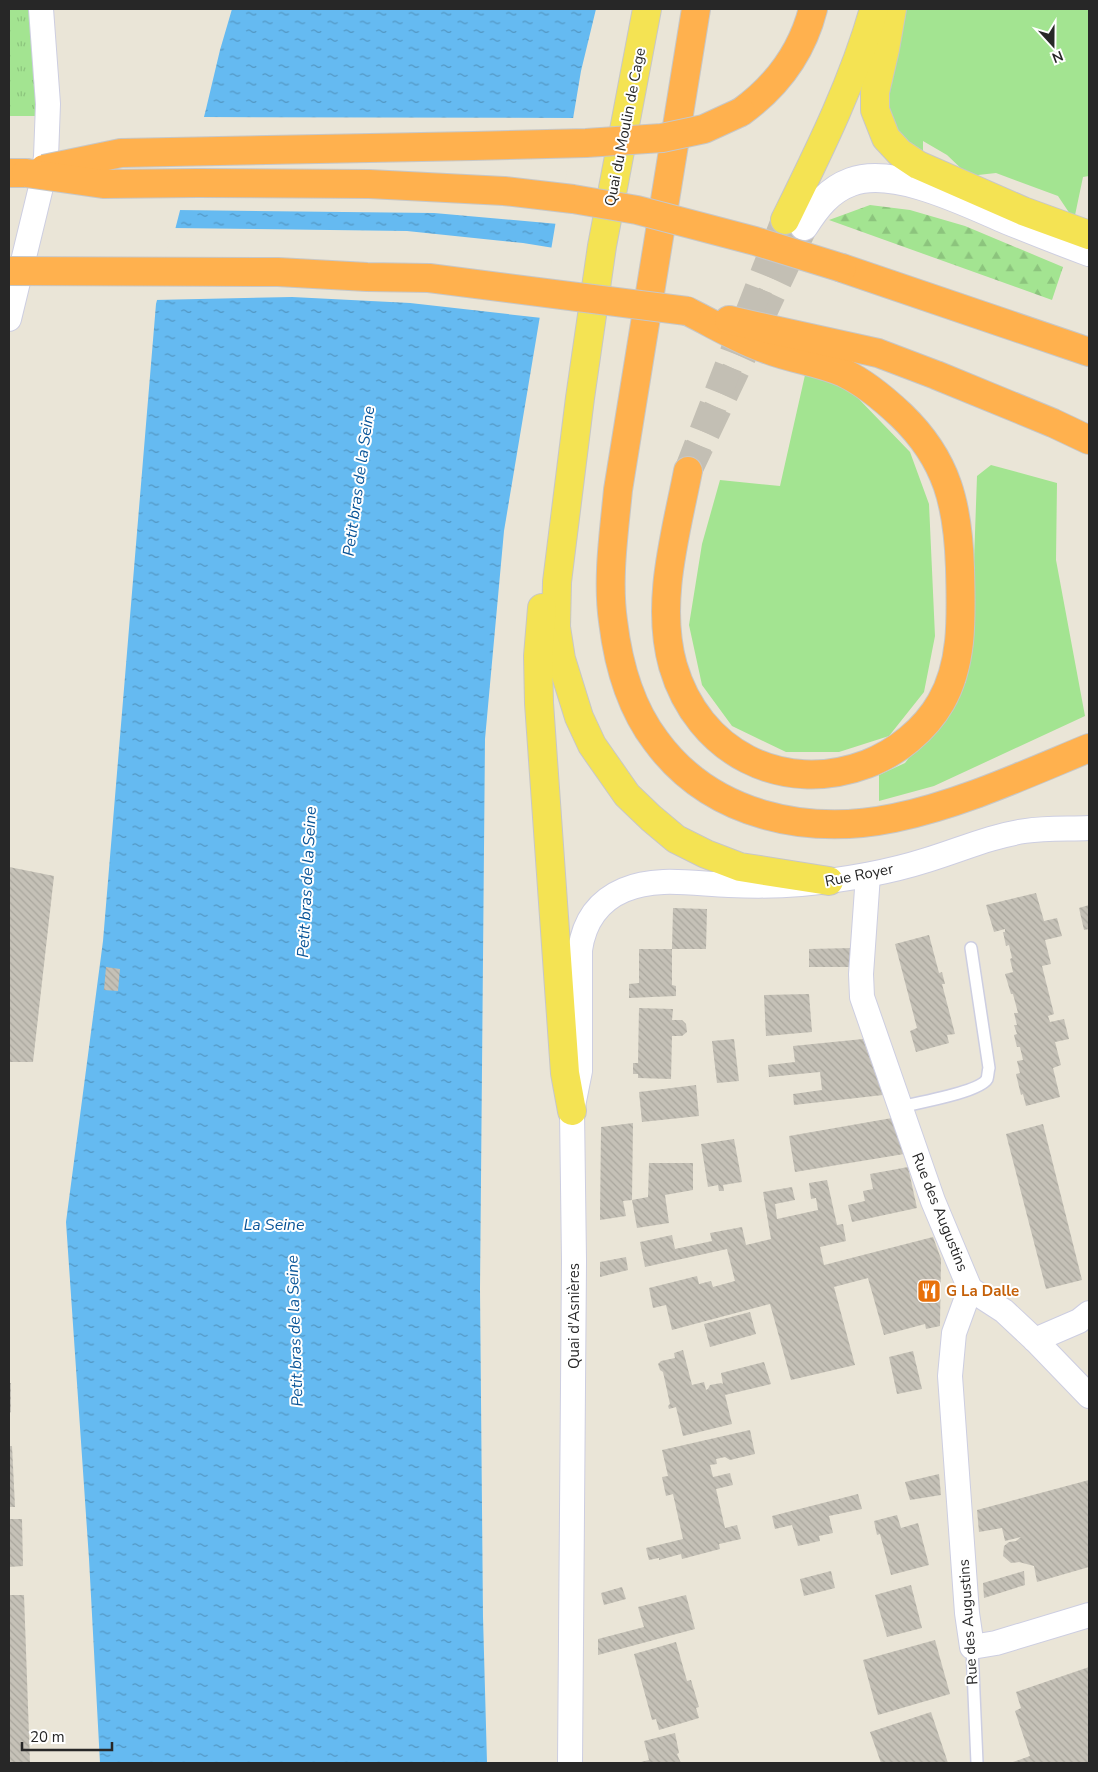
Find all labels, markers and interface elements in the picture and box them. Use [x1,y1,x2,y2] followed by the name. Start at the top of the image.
[1028,20,1078,70] north arrow
[600,46,650,208] street label: Quai du Moulin de Cage
[1049,46,1066,67] text: N
[338,404,380,558] water label: Petit bras de la Seine
[292,805,322,958] water label: Petit bras de la Seine
[823,858,896,891] street label: Rue Royer
[907,1150,973,1274] street label: Rue des Augustins
[244,1214,305,1236] water label: La Seine
[281,1254,309,1407] water label: Petit bras de la Seine
[564,1263,584,1369] street label: Quai d'Asnières
[916,1278,942,1304] restaurant icon: G La Dalle
[946,1281,1019,1301] place label: G La Dalle
[954,1558,982,1686] street label: Rue des Augustins
[22,1720,112,1752] scale bar
[30,1727,65,1747] text: 20 m

